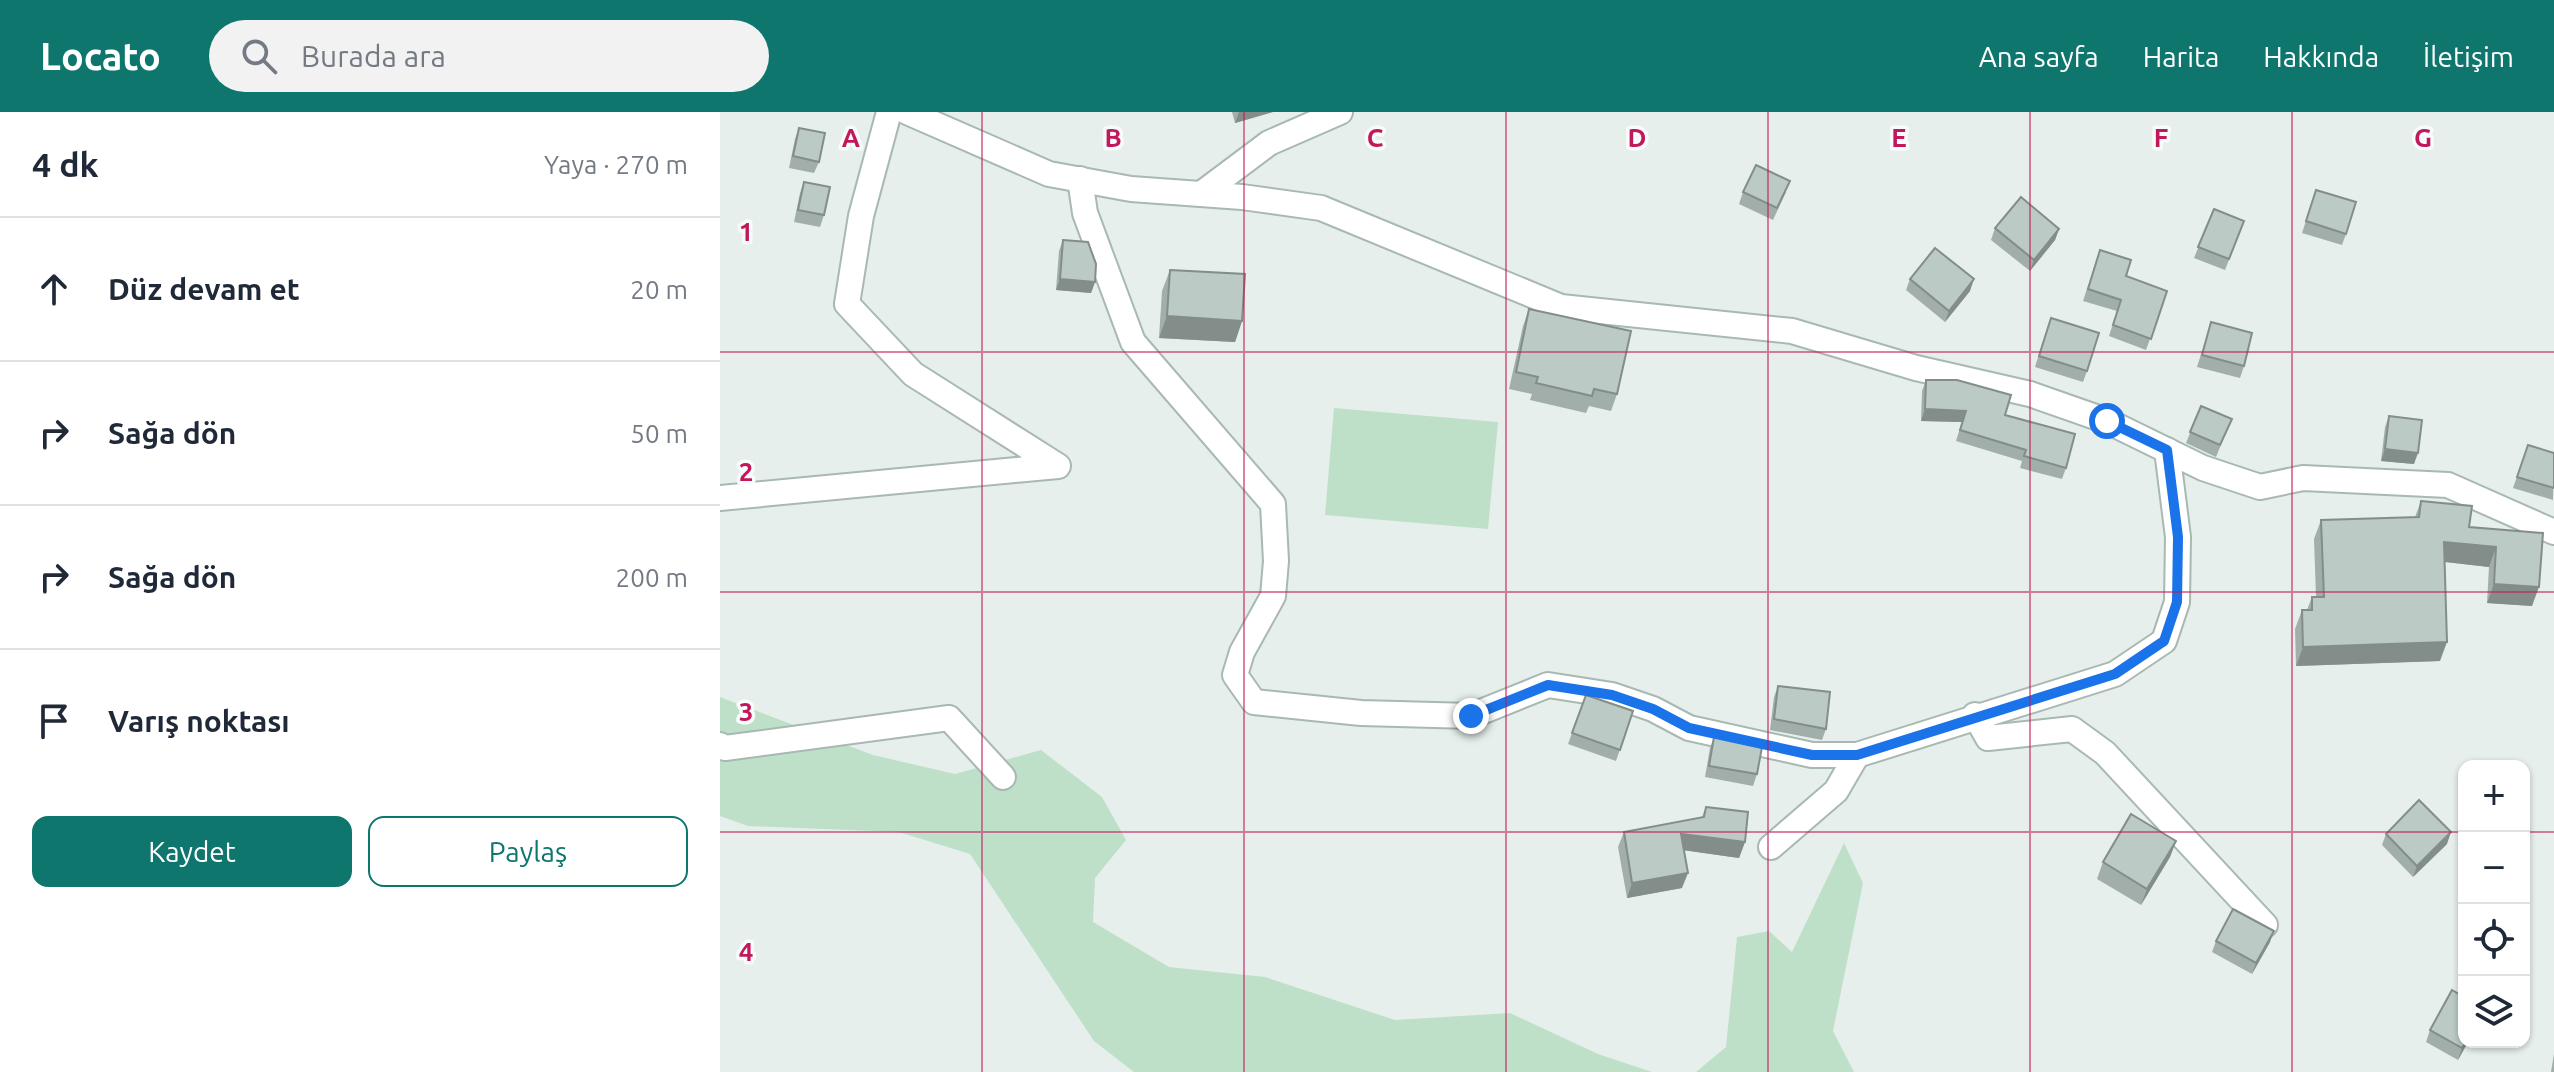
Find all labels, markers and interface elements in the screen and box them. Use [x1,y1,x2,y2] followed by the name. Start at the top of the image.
[209,20,769,92] search box
[237,34,281,78] icon: search
[40,35,161,77] text: Locato
[301,39,446,73] text: Burada ara
[1979,41,2099,72] text: Ana sayfa
[2143,41,2219,72] text: Harita
[2263,41,2379,72] text: Hakkında
[2423,41,2514,72] text: İletişim
[842,123,861,152] text: A
[1104,123,1122,152] text: B
[1367,123,1384,152] text: C
[1628,123,1646,152] text: D
[1891,123,1907,152] text: E
[2154,123,2168,152] text: F
[2414,123,2432,152] text: G
[32,145,99,183] text: 4 dk
[544,150,688,179] text: Yaya · 270 m
[739,217,753,246] text: 1
[32,267,76,311] icon: ahead
[108,272,300,306] text: Düz devam et
[630,275,688,304] text: 20 m
[2089,403,2125,439] route start
[32,411,76,455] icon: right
[108,416,236,450] text: Sağa dön
[630,419,688,448] text: 50 m
[739,457,753,486] text: 2
[32,555,76,599] icon: right
[108,560,236,594] text: Sağa dön
[616,563,688,592] text: 200 m
[739,697,753,726] text: 3
[1453,698,1489,734] route end
[32,699,76,743] icon: arrive
[108,704,290,738] text: Varış noktası
[2458,760,2530,1048] map controls
[2458,760,2530,832] button: +
[32,816,352,887] button: Kaydet
[368,816,688,887] button: Paylaş
[2458,832,2530,904] button: −
[2458,904,2530,976] button: locate
[739,937,753,966] text: 4
[2458,976,2530,1048] button: layers

